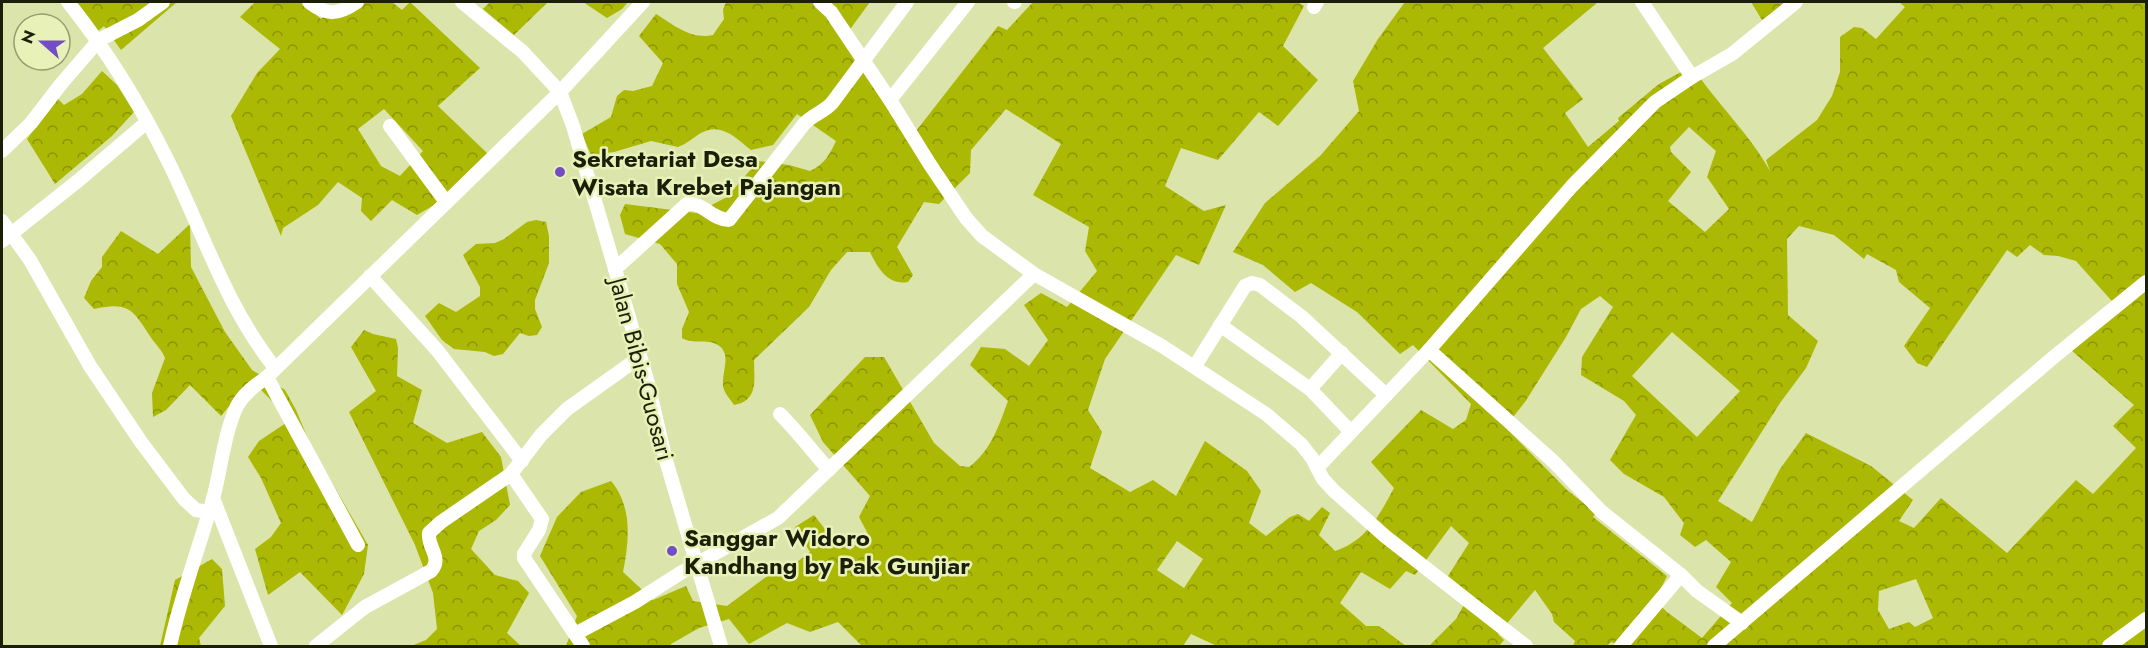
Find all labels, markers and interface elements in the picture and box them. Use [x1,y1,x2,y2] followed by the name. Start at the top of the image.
[12,12,72,72] north arrow
[15,27,41,47] text: N
[572,141,841,204] place label: Sekretariat Desa Wisata Krebet Pajangan
[553,165,567,179] marker: Sekretariat Desa Wisata Krebet Pajangan
[600,271,683,465] street label: Jalan Bibis-Guosari
[684,520,970,583] place label: Sanggar Widoro Kandhang by Pak Gunjiar
[665,544,679,558] marker: Sanggar Widoro Kandhang by Pak Gunjiar

